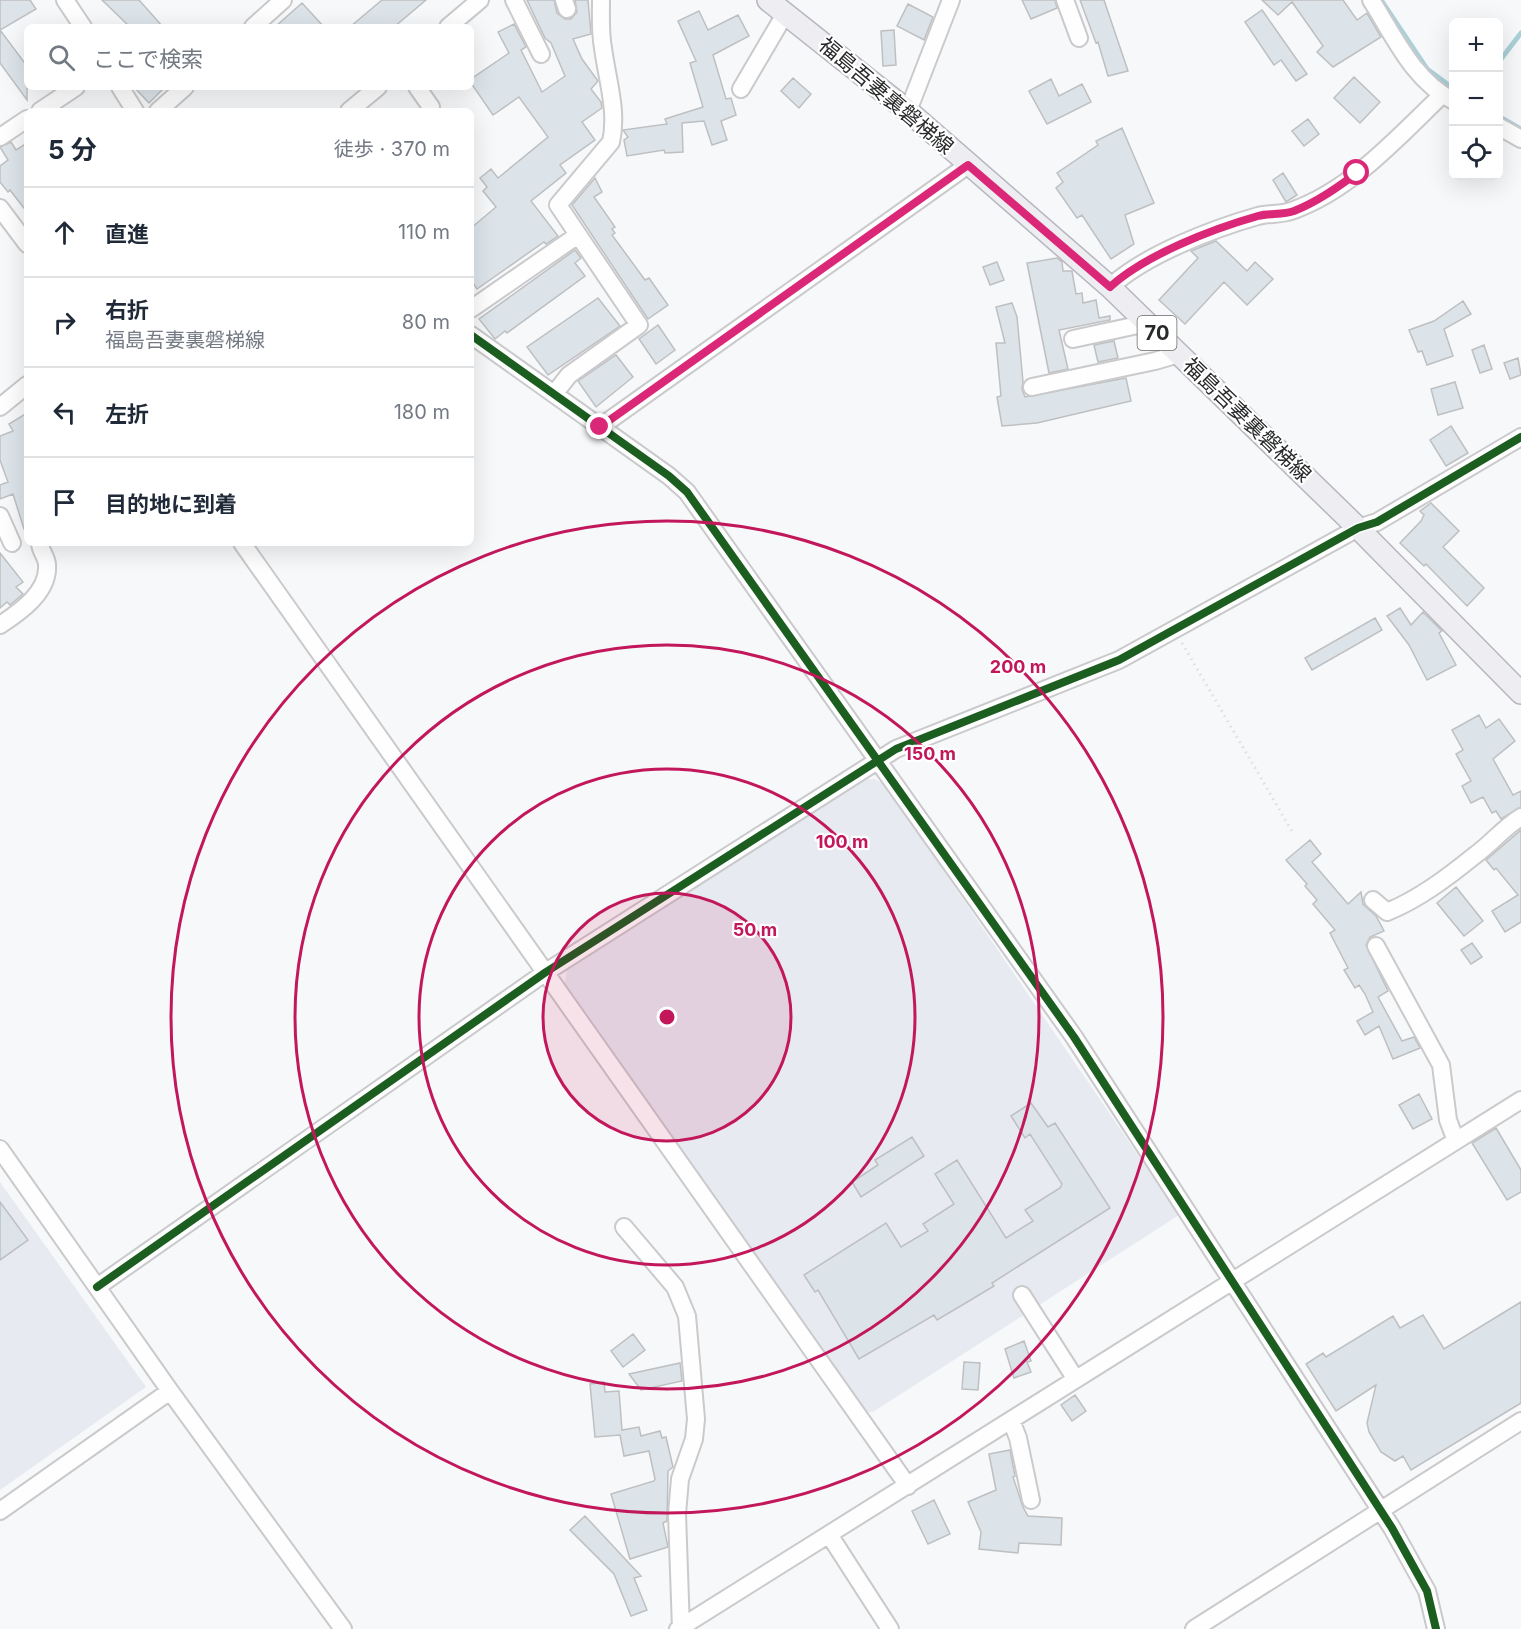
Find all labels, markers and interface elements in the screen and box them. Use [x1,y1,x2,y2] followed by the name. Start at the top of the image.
[1449,18,1503,180] map controls
[1449,18,1503,72] button: +
[24,24,474,90] search box
[814,32,959,159] street label: 福島吾妻裏磐梯線
[45,41,78,74] icon: search
[93,46,203,72] text: ここで検索
[1449,72,1503,126] button: −
[1449,126,1503,180] button: locate
[48,134,97,165] text: 5 分
[334,137,450,161] text: 徒歩 · 370 m
[1343,159,1369,185] route start
[48,216,81,249] icon: ahead
[398,220,450,244] text: 110 m
[105,221,149,247] text: 直進
[105,297,149,323] text: 右折
[48,306,81,339] icon: right
[402,310,450,334] text: 80 m
[1138,316,1176,350] road number: 70
[105,328,265,352] text: 福島吾妻裏磐梯線
[1178,352,1316,487] street label: 福島吾妻裏磐梯線
[48,396,81,429] icon: left
[394,400,450,424] text: 180 m
[105,401,149,427] text: 左折
[586,413,612,439] route end
[48,486,81,519] icon: arrive
[105,491,237,517] text: 目的地に到着
[990,656,1046,677] text: 200 m
[904,743,956,764] text: 150 m
[816,831,868,852] text: 100 m
[733,919,777,940] text: 50 m
[657,1007,677,1027] centre of rings

